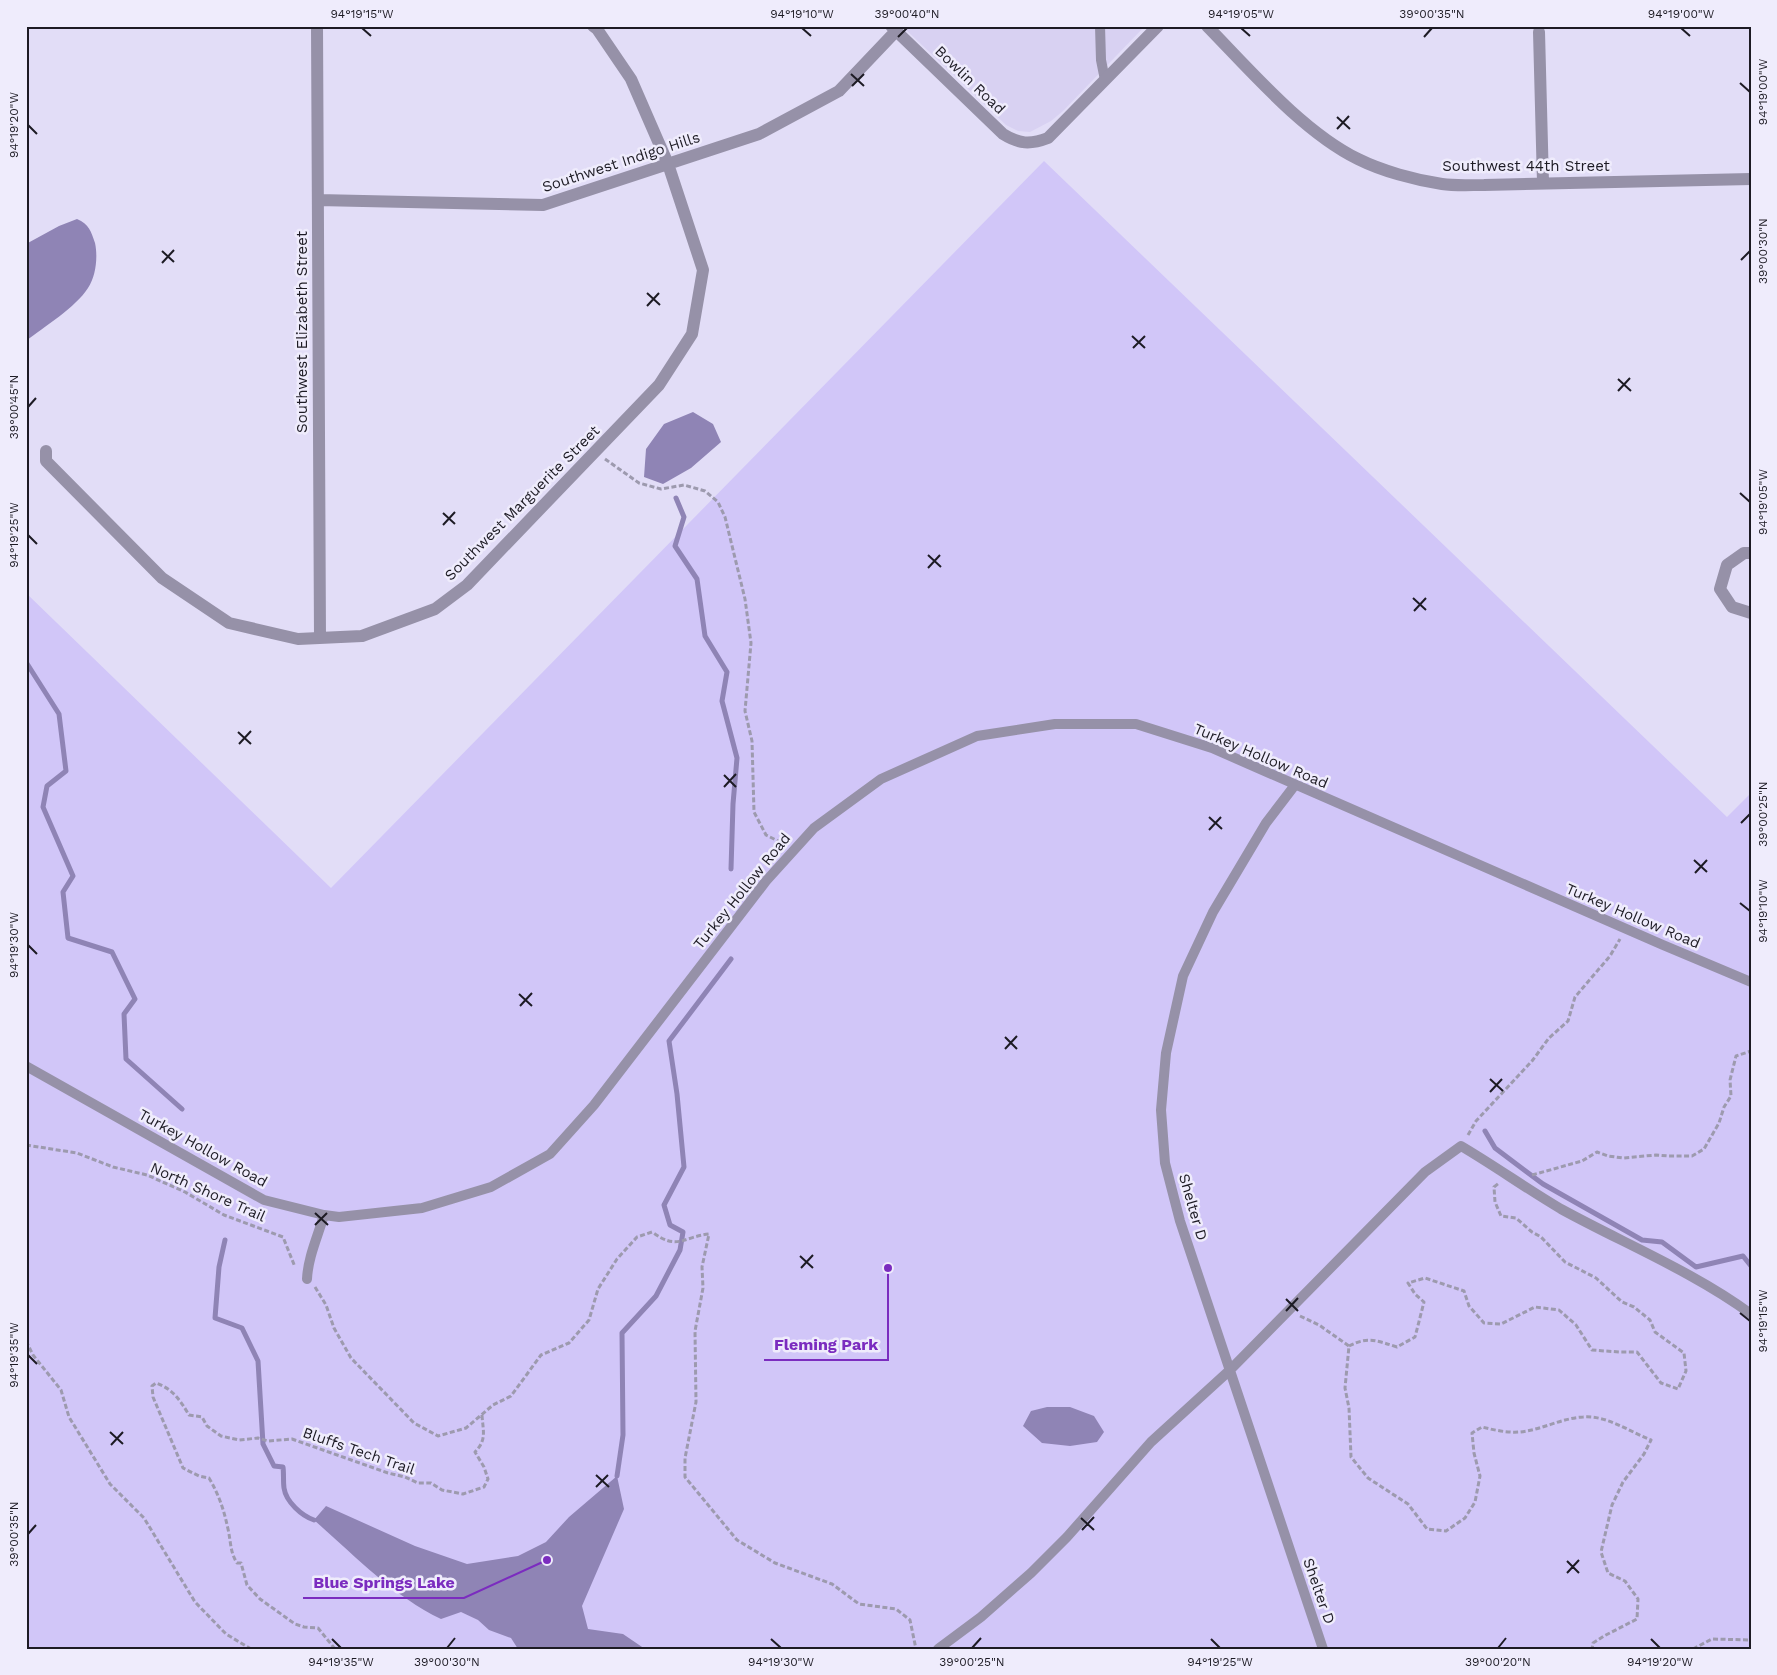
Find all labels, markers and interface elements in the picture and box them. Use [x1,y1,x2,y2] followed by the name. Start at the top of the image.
[330,7,394,21] text: 94°19'15"W
[770,7,834,21] text: 94°19'10"W
[874,7,940,21] text: 39°00'40"N
[1208,7,1274,21] text: 94°19'05"W
[1399,7,1465,21] text: 39°00'35"N
[1648,7,1715,21] text: 94°19'00"W
[931,42,1009,118] street label: Bowlin Road
[1756,58,1770,125] text: 94°19'00"W
[7,92,21,158] text: 94°19'20"W
[540,128,702,196] street label: Southwest Indigo Hills
[1442,157,1611,175] street label: Southwest 44th Street
[1756,218,1770,284] text: 39°00'30"N
[293,230,311,433] street label: Southwest Elizabeth Street
[7,375,21,439] text: 39°00'45"N
[441,421,604,584] street label: Southwest Marguerite Street
[1756,469,1770,535] text: 94°19'05"W
[7,502,21,568] text: 94°19'25"W
[1191,720,1331,792] street label: Turkey Hollow Road
[1756,781,1770,847] text: 39°00'25"N
[690,829,794,953] street label: Turkey Hollow Road
[1756,879,1770,943] text: 94°19'10"W
[1563,880,1703,952] street label: Turkey Hollow Road
[7,912,21,978] text: 94°19'30"W
[136,1105,270,1191] street label: Turkey Hollow Road
[148,1158,269,1226] street label: North Shore Trail
[1175,1172,1211,1242] street label: Shelter D
[1756,1289,1770,1353] text: 94°19'15"W
[7,1322,21,1388] text: 94°19'35"W
[764,1329,888,1360] callout: Fleming Park
[774,1335,878,1354] text: Fleming Park
[301,1423,418,1479] street label: Bluffs Tech Trail
[7,1501,21,1567] text: 39°00'35"N
[1299,1556,1339,1626] street label: Shelter D
[303,1567,464,1598] callout: Blue Springs Lake
[313,1573,455,1592] text: Blue Springs Lake
[308,1655,374,1669] text: 94°19'35"W
[414,1655,480,1669] text: 39°00'30"N
[748,1655,814,1669] text: 94°19'30"W
[939,1655,1005,1669] text: 39°00'25"N
[1187,1655,1253,1669] text: 94°19'25"W
[1465,1655,1531,1669] text: 39°00'20"N
[1627,1655,1693,1669] text: 94°19'20"W

